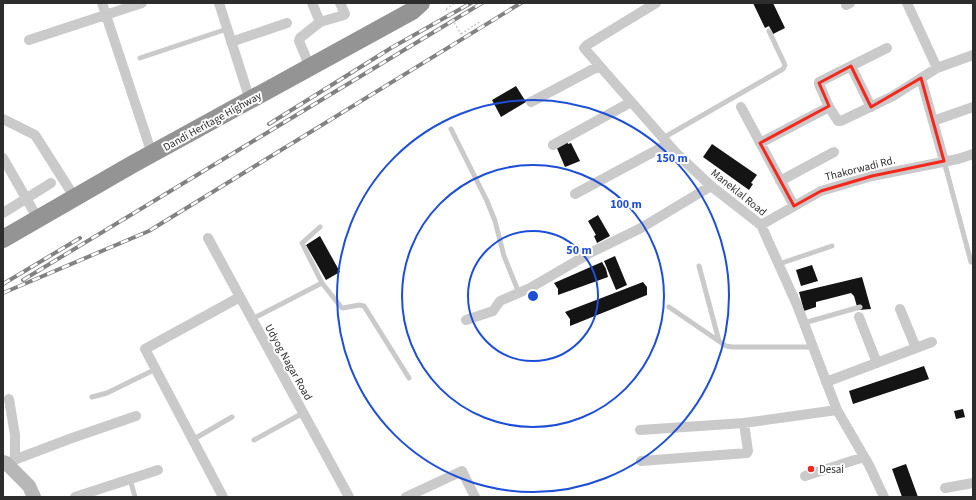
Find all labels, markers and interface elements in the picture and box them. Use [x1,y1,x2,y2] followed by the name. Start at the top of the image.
[160,88,264,155] street label: Dandi Heritage Highway
[656,150,688,167] text: 150 m
[823,152,897,184] street label: Thakorwadi Rd.
[708,165,770,219] street label: Maneklal Road
[610,196,642,213] text: 100 m
[566,242,592,259] text: 50 m
[526,289,540,303] centre of rings
[261,321,316,403] street label: Udyog Nagar Road
[819,462,844,477] place label: Desai
[806,464,816,474] marker: Desai

